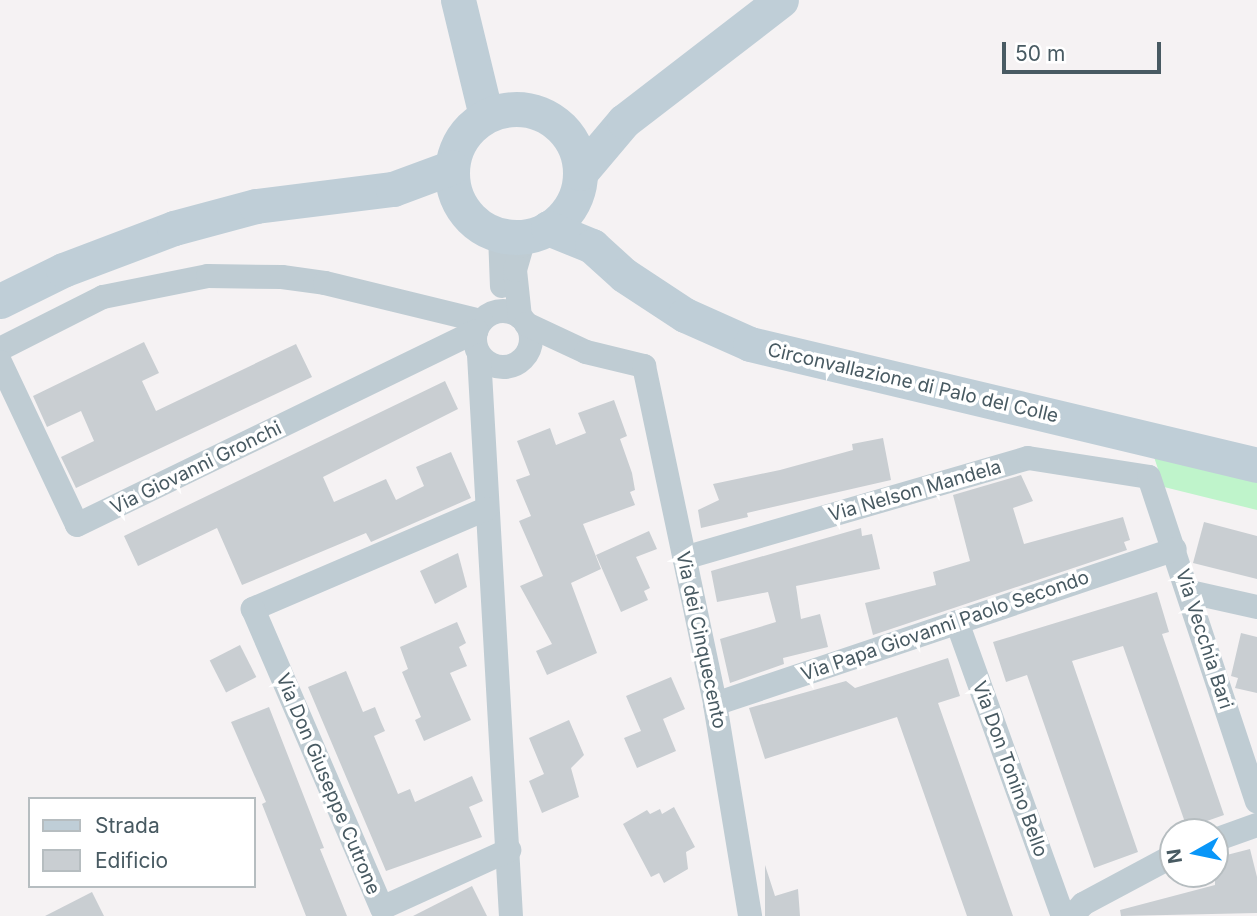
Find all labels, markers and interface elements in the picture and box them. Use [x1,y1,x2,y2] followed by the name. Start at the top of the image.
[1005,28,1164,72] scale bar
[1015,41,1065,66] text: 50 m
[765,338,1061,428] street label: Circonvallazione di Palo del Colle
[107,417,285,519] street label: Via Giovanni Gronchi
[826,455,1004,527] street label: Via Nelson Mandela
[671,549,731,731] street label: Via dei Cinquecento
[798,566,1092,686] street label: Via Papa Giovanni Paolo Secondo
[1171,566,1237,712] street label: Via Vecchia Bari
[271,670,385,898] street label: Via Don Giuseppe Cutrone
[968,678,1052,860] street label: Via Don Tonino Bello
[28,797,256,888] legend
[95,813,160,838] text: Strada
[1159,818,1229,888] north arrow
[1162,847,1187,865] text: N
[95,848,168,873] text: Edificio

